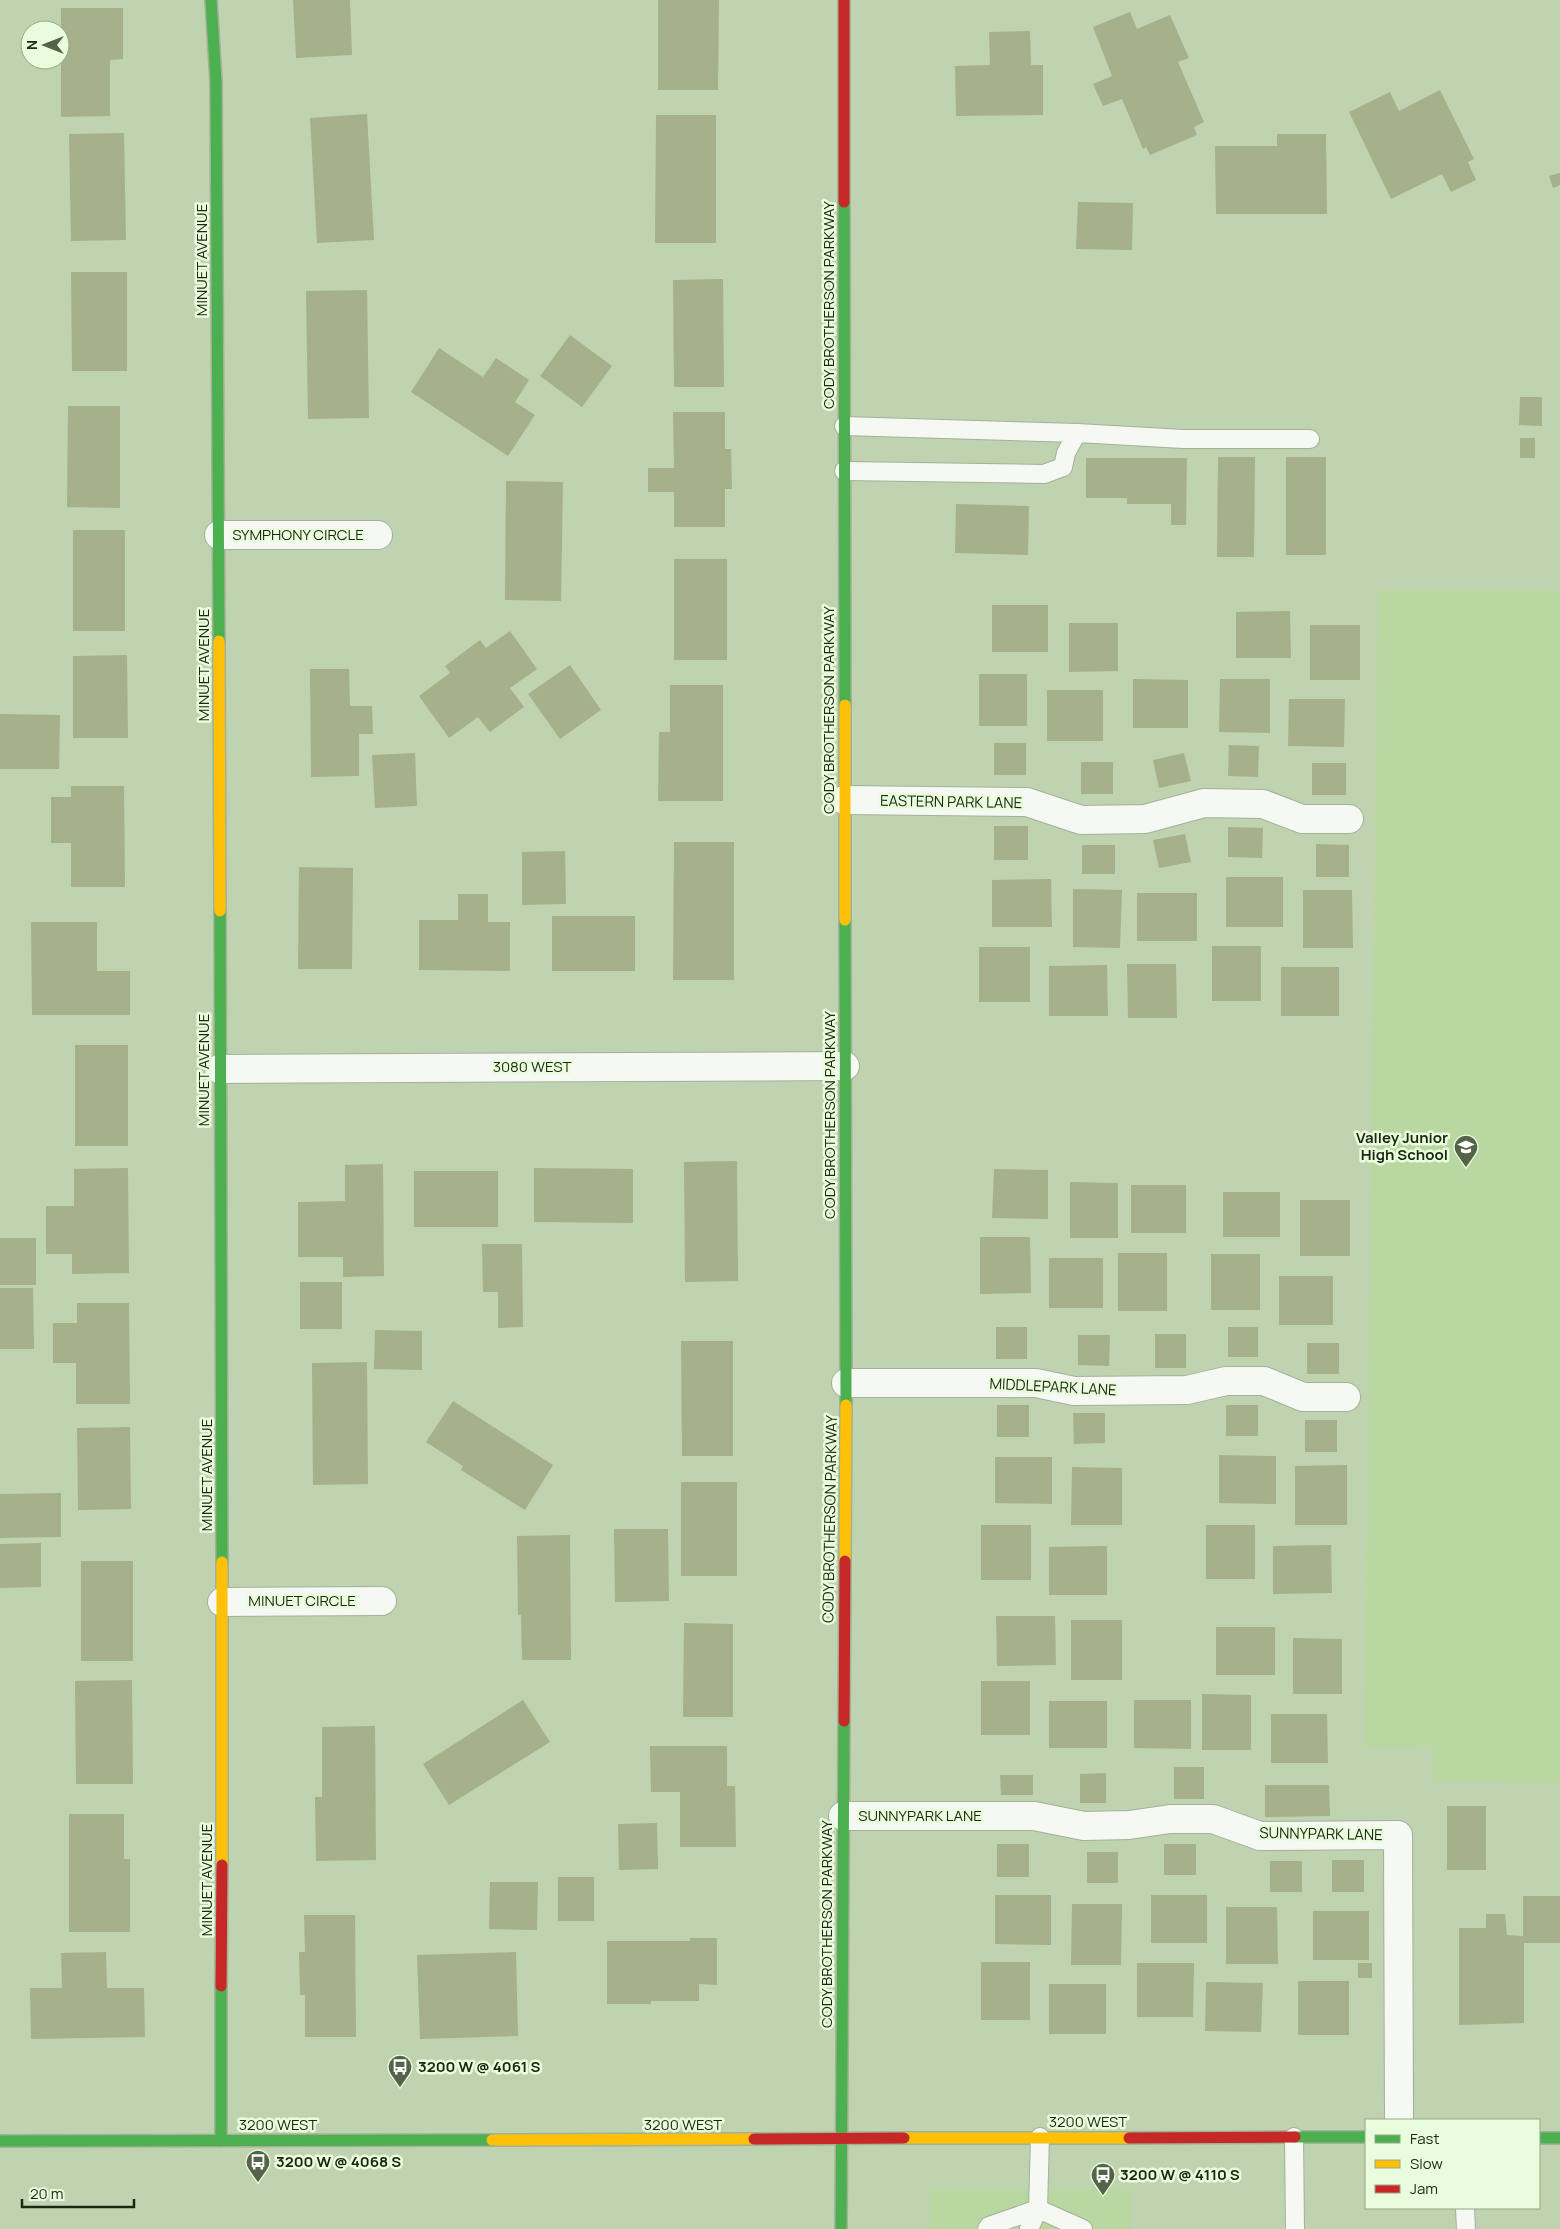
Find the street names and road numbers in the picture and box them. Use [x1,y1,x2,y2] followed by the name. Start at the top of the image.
[818,200,839,409] street label: CODY BROTHERSON PARKWAY
[191,204,212,316] street label: MINUET AVENUE
[232,524,364,545] street label: SYMPHONY CIRCLE
[818,605,839,814] street label: CODY BROTHERSON PARKWAY
[193,609,214,721] street label: MINUET AVENUE
[880,790,1022,813] street label: EASTERN PARK LANE
[819,1010,840,1219] street label: CODY BROTHERSON PARKWAY
[193,1014,214,1126] street label: MINUET AVENUE
[493,1056,571,1077] street label: 3080 WEST
[989,1373,1117,1400] street label: MIDDLEPARK LANE
[817,1414,842,1623] street label: CODY BROTHERSON PARKWAY
[196,1419,217,1531] street label: MINUET AVENUE
[248,1590,356,1611] street label: MINUET CIRCLE
[858,1805,982,1826] street label: SUNNYPARK LANE
[816,1819,837,2028] street label: CODY BROTHERSON PARKWAY
[1259,1822,1383,1845] street label: SUNNYPARK LANE
[196,1824,217,1936] street label: MINUET AVENUE
[1049,2111,1127,2132] street label: 3200 WEST
[239,2114,317,2135] street label: 3200 WEST
[644,2114,722,2135] street label: 3200 WEST

